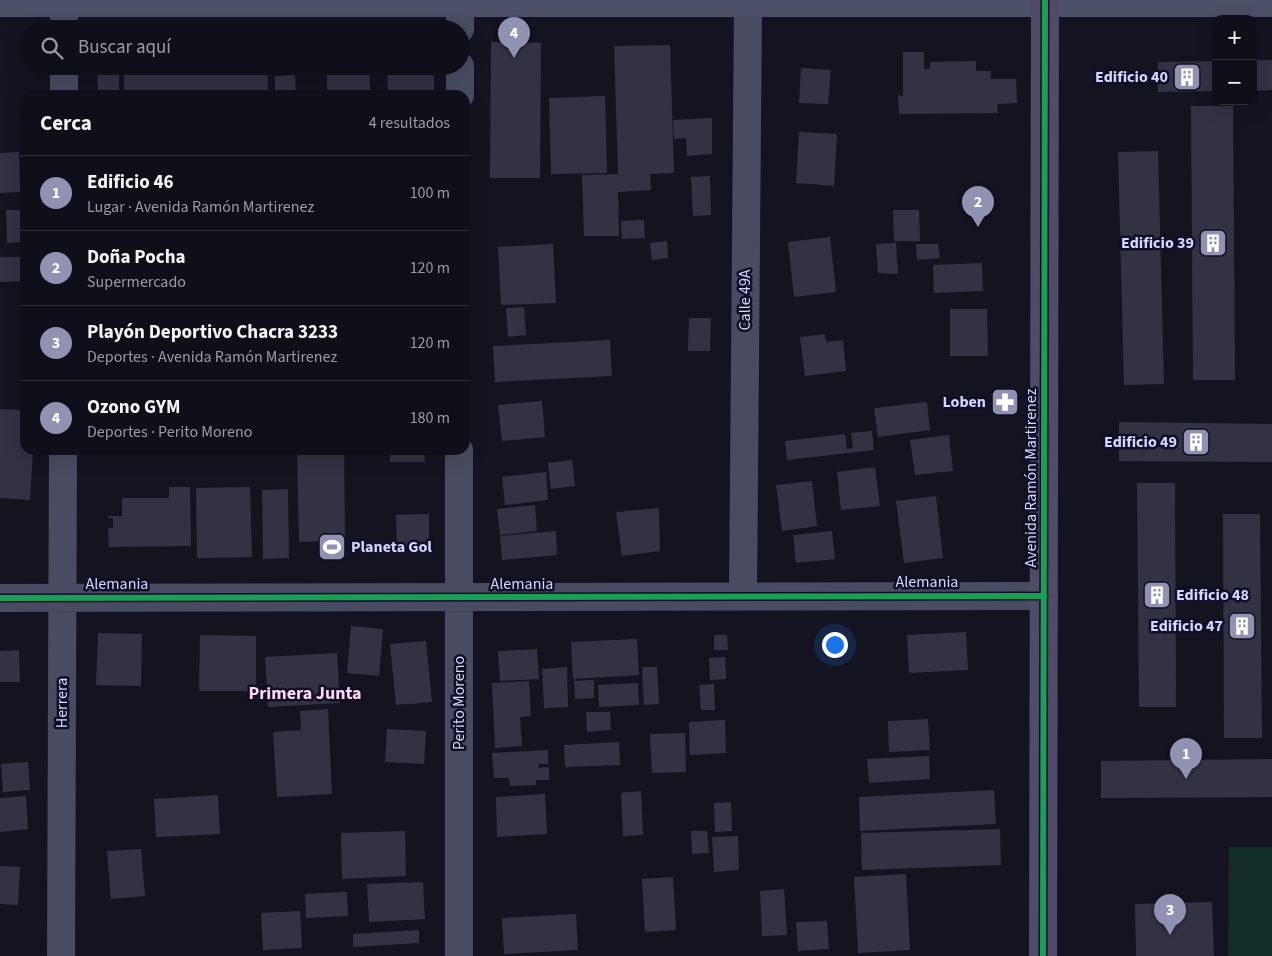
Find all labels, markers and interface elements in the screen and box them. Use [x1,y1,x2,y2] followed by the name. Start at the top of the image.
[1212,15,1257,105] map controls
[1212,15,1257,60] button: +
[498,17,530,58] pin: 4
[20,20,470,75] search box
[38,34,66,62] icon: search
[78,34,171,61] text: Buscar aquí
[1212,60,1257,105] button: −
[1172,62,1202,92] building icon: Edificio 40
[1095,66,1168,88] place label: Edificio 40
[40,108,92,138] text: Cerca
[369,112,450,134] text: 4 resultados
[87,169,174,196] text: Edificio 46
[52,182,60,204] text: 1
[410,182,450,204] text: 100 m
[962,186,994,227] pin: 2
[87,196,314,218] text: Lugar · Avenida Ramón Martirenez
[1198,228,1228,258] building icon: Edificio 39
[1121,232,1194,254] place label: Edificio 39
[87,244,186,271] text: Doña Pocha
[52,257,60,279] text: 2
[410,257,450,279] text: 120 m
[734,269,756,331] street label: Calle 49A
[87,271,186,293] text: Supermercado
[87,319,338,346] text: Playón Deportivo Chacra 3233
[52,332,60,354] text: 3
[410,332,450,354] text: 120 m
[87,346,337,368] text: Deportes · Avenida Ramón Martirenez
[990,387,1020,417] pharmacy icon: Loben
[1020,388,1042,568] street label: Avenida Ramón Martirenez
[942,391,986,413] place label: Loben
[87,394,181,421] text: Ozono GYM
[52,407,60,429] text: 4
[410,407,450,429] text: 180 m
[87,421,252,443] text: Deportes · Perito Moreno
[1181,427,1211,457] building icon: Edificio 49
[1104,431,1177,453] place label: Edificio 49
[317,532,347,562] sports icon: Planeta Gol
[351,536,432,558] place label: Planeta Gol
[896,571,958,593] street label: Alemania
[86,573,148,595] street label: Alemania
[491,573,553,595] street label: Alemania
[1142,580,1172,610] building icon: Edificio 48
[1176,584,1249,606] place label: Edificio 48
[1227,611,1257,641] building icon: Edificio 47
[1150,615,1223,637] place label: Edificio 47
[822,632,848,658] your location
[448,656,470,750] street label: Perito Moreno
[51,678,73,728] street label: Herrera
[248,681,362,706] district label: Primera Junta
[1170,738,1202,779] pin: 1
[1154,894,1186,935] pin: 3

